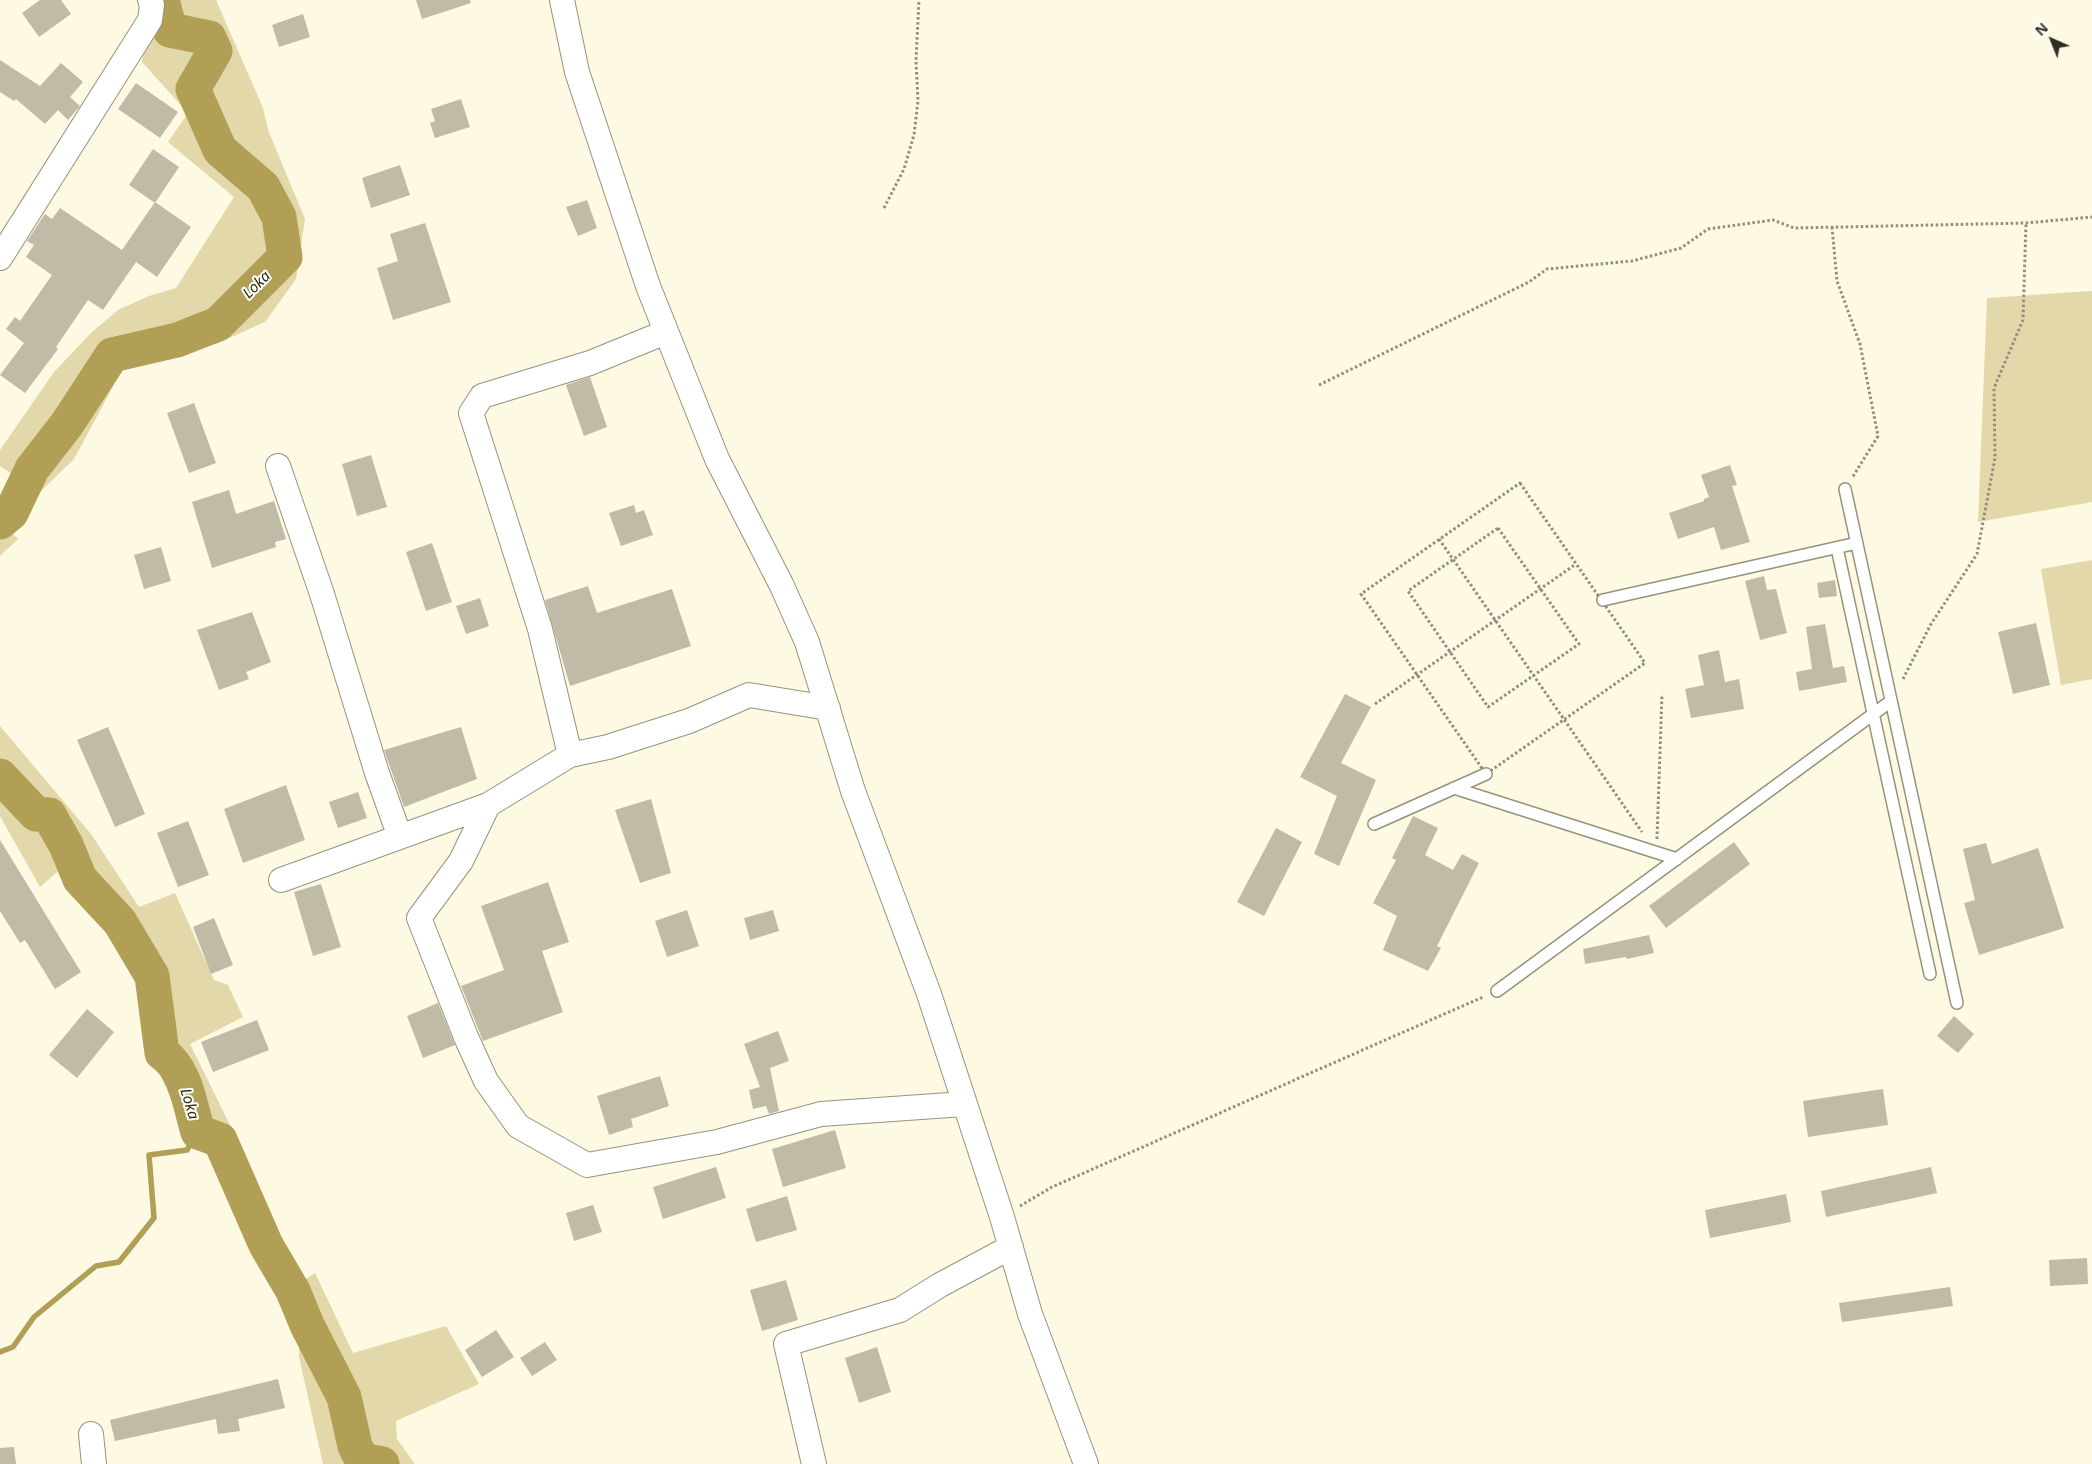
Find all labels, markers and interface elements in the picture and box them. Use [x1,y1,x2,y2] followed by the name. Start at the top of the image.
[2027,15,2077,65] north arrow
[2031,18,2052,40] text: N
[239,267,275,303] water label: Loka
[176,1086,202,1122] water label: Loka

